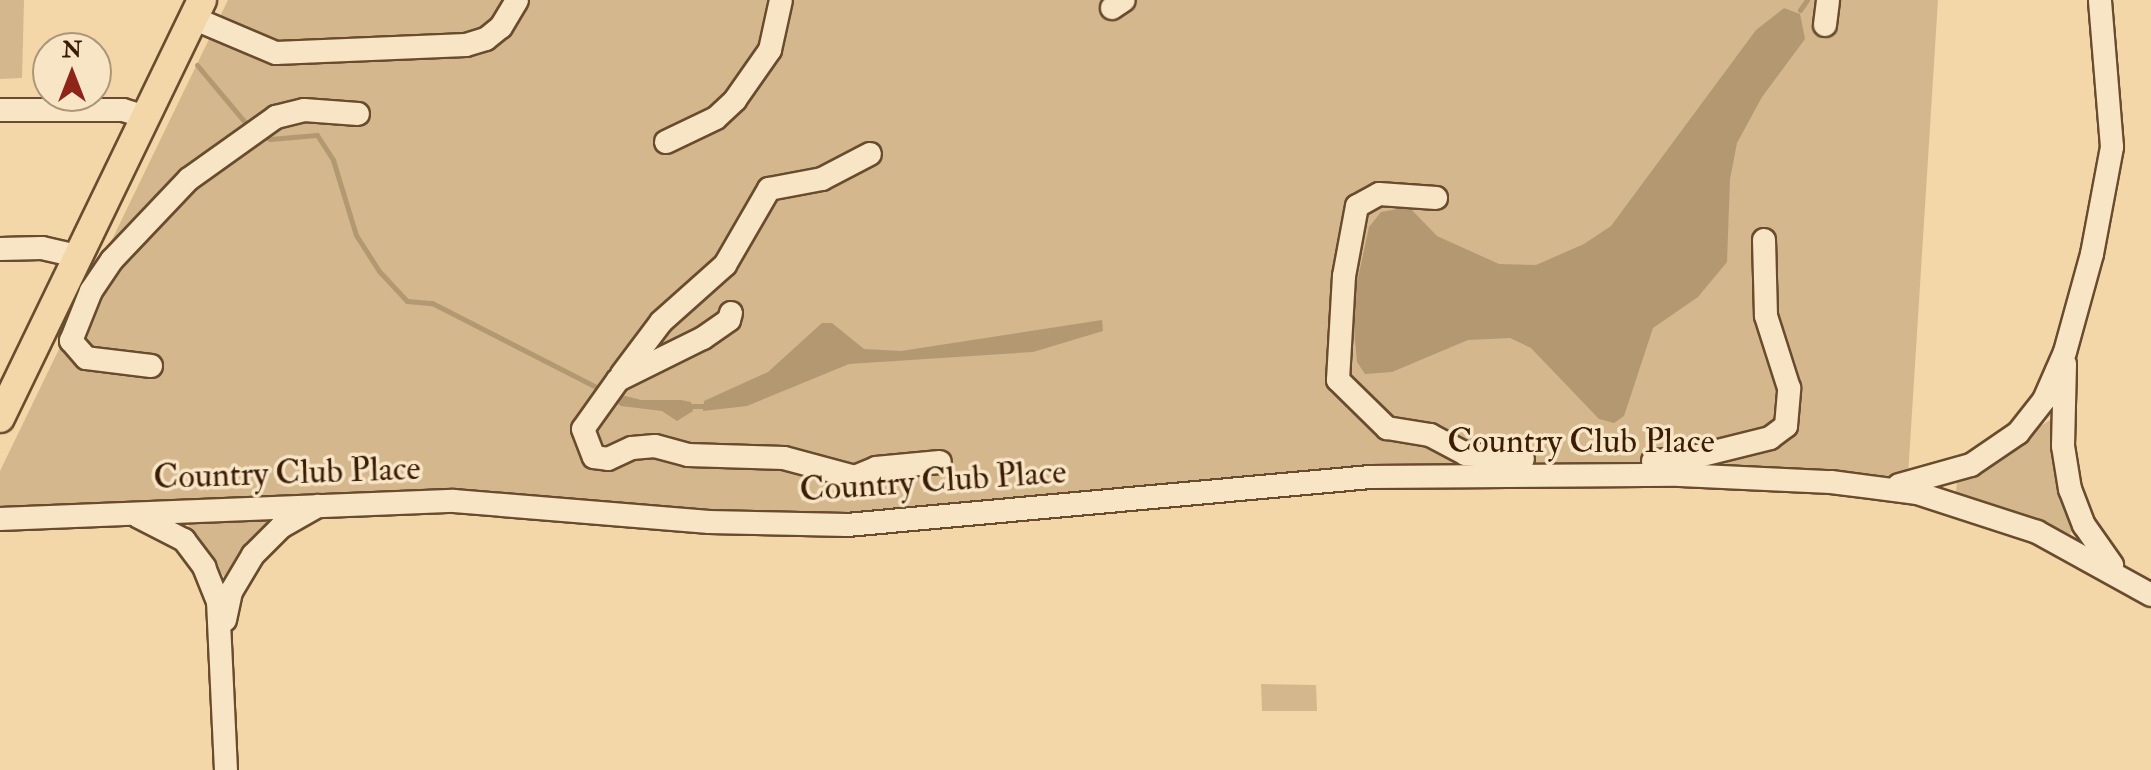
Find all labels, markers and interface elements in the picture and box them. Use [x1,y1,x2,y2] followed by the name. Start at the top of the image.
[32,32,112,112] north arrow
[62,36,82,64] text: N
[1447,422,1715,462] street label: Country Club Place
[153,448,421,498] street label: Country Club Place
[798,451,1068,511] street label: Country Club Place

